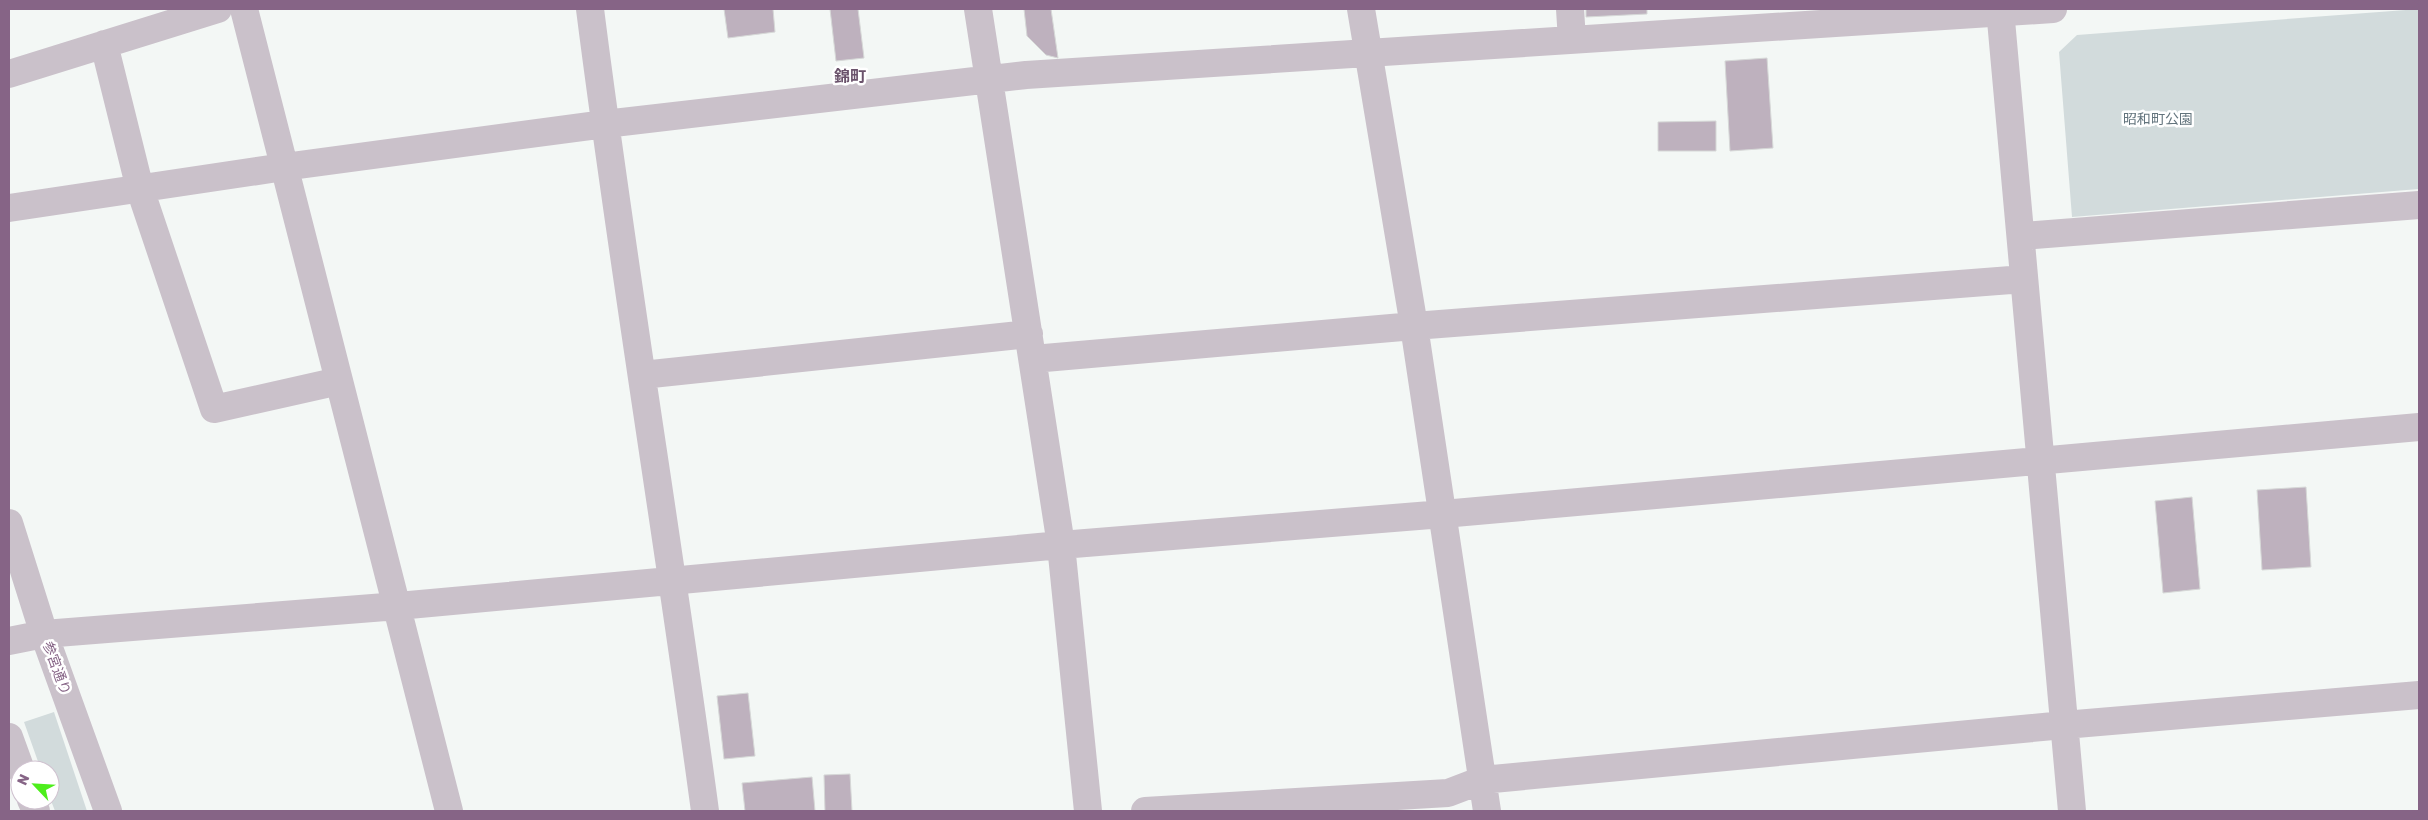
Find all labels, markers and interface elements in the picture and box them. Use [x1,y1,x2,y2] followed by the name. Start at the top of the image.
[834,67,866,86] district label: 錦町
[2123,111,2193,128] park label: 昭和町公園
[39,639,74,697] street label: 参宮通り
[10,760,60,810] north arrow
[14,772,34,788] text: N

